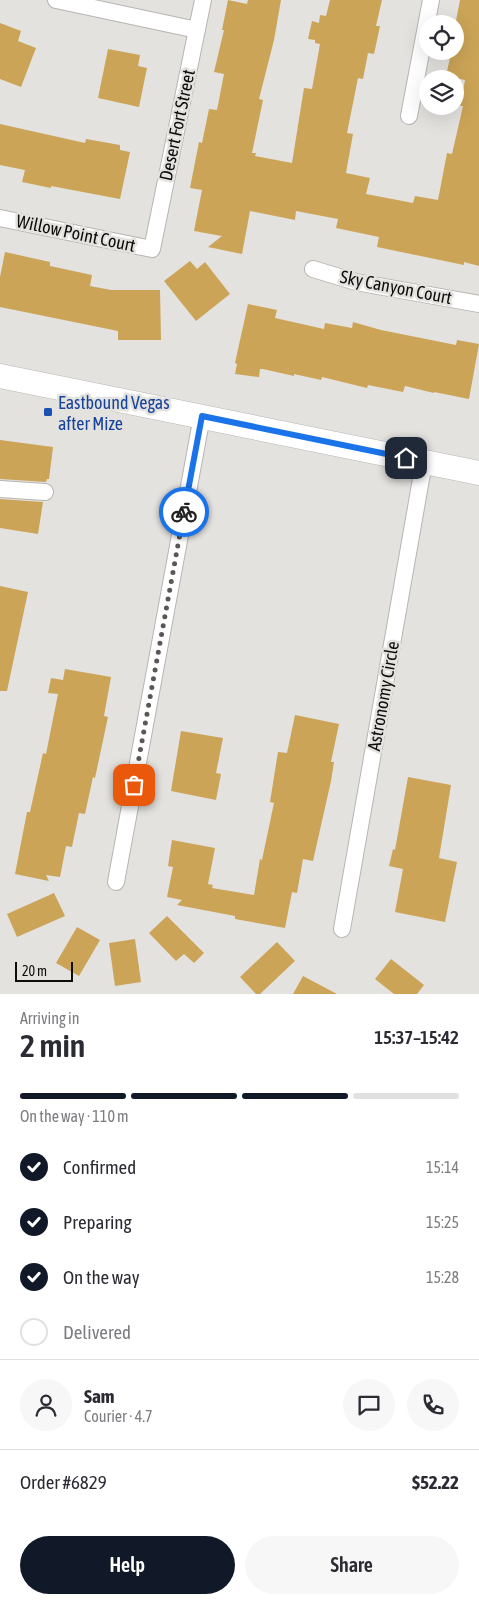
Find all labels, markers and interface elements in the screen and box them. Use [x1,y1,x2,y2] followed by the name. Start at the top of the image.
[419,15,464,115] map controls
[419,15,464,60] button: locate
[155,67,199,183] street label: Desert Fort Street
[419,70,464,115] button: layers
[15,210,137,256] street label: Willow Point Court
[339,266,453,308] street label: Sky Canyon Court
[58,392,170,434] place label: Eastbound Vegas after Mize
[42,406,54,418] marker: Eastbound Vegas after Mize
[385,437,427,479] pin
[392,444,420,472] icon: home
[159,487,209,537] courier
[170,498,198,526] icon: bike
[363,639,403,753] street label: Astronomy Circle
[113,764,155,806] pin
[120,771,148,799] icon: bag
[15,959,72,982] scale bar
[22,963,47,979] text: 20 m
[20,1009,80,1027] text: Arriving in
[374,1026,459,1048] text: 15:37–15:42
[20,1027,85,1064] text: 2 min
[20,1107,129,1125] text: On the way · 110 m
[20,1153,48,1181] icon: check
[63,1156,136,1178] text: Confirmed
[426,1158,459,1176] text: 15:14
[20,1208,48,1236] icon: check
[63,1211,132,1233] text: Preparing
[426,1213,459,1231] text: 15:25
[20,1263,48,1291] icon: check
[63,1266,140,1288] text: On the way
[426,1268,459,1286] text: 15:28
[63,1321,131,1343] text: Delivered
[20,1379,72,1431] button: person
[343,1379,395,1431] button: chat
[407,1379,459,1431] button: phone
[84,1385,115,1407] text: Sam
[84,1407,153,1425] text: Courier · 4.7
[20,1471,107,1493] text: Order #6829
[412,1471,459,1493] text: $52.22
[20,1536,235,1594] button: Help
[245,1536,459,1594] button: Share

